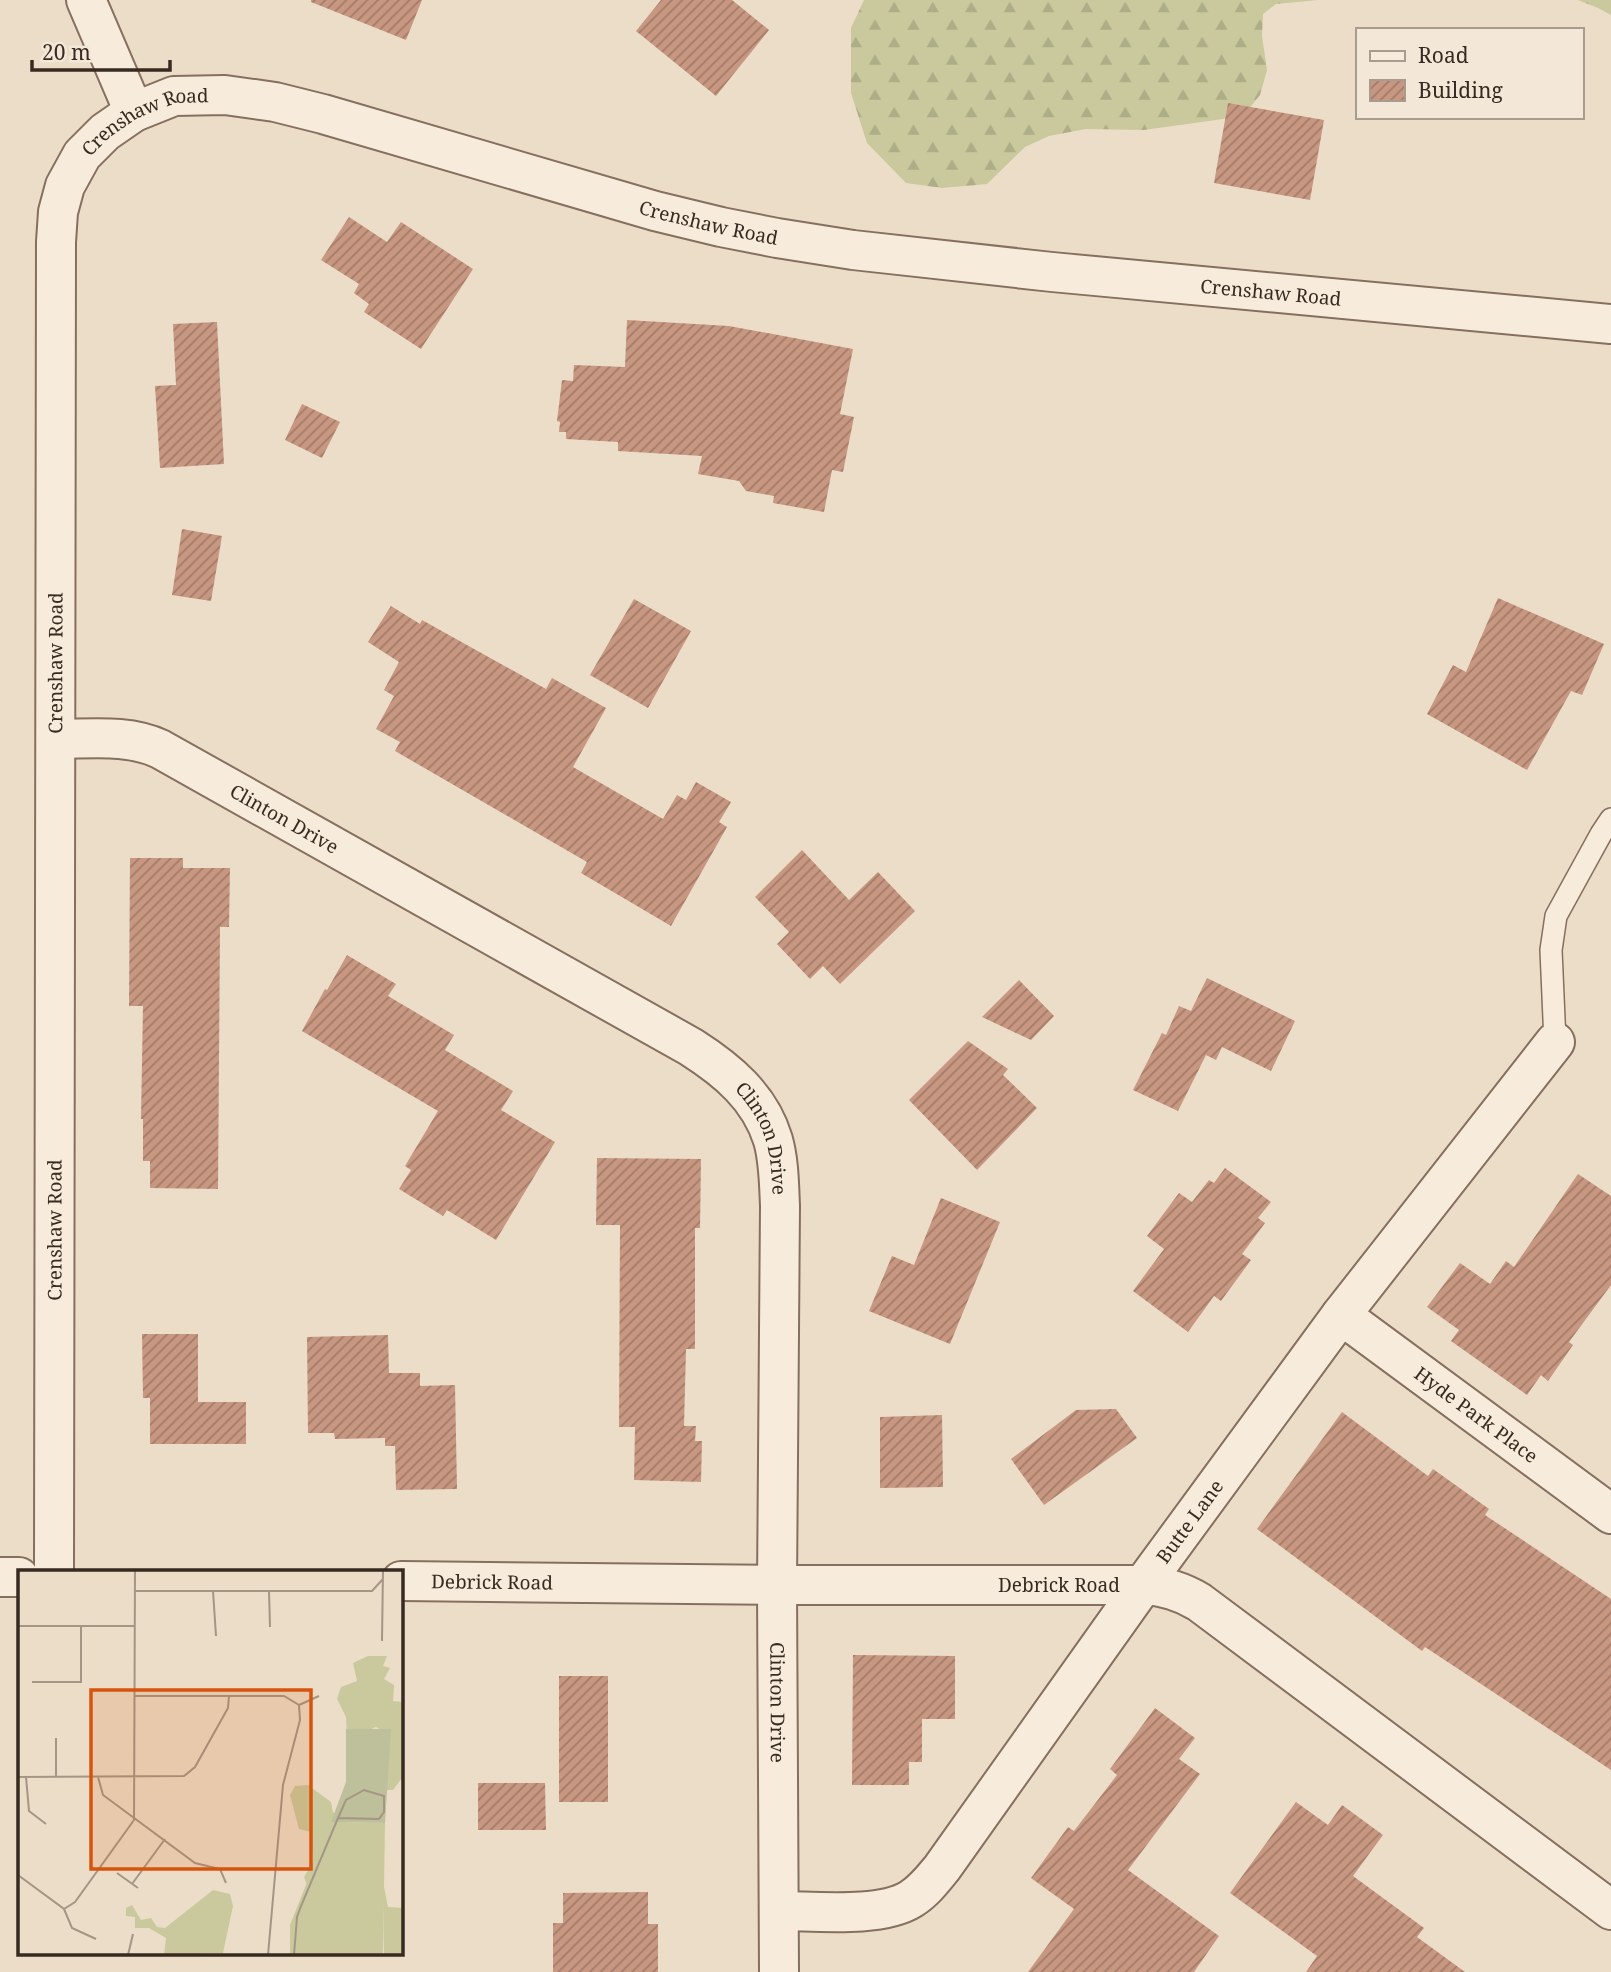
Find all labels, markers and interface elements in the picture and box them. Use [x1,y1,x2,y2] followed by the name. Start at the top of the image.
[32,28,170,72] scale bar
[1356,28,1583,119] legend
[42,38,91,66] text: 20 m
[1418,41,1469,69] text: Road
[1418,76,1503,104] text: Building
[76,82,209,161] street label: Crenshaw Road
[636,194,781,251] street label: Crenshaw Road
[1199,273,1343,312] street label: Crenshaw Road
[42,592,68,734] street label: Crenshaw Road
[225,778,343,860] street label: Clinton Drive
[730,1076,793,1195] street label: Clinton Drive
[41,1159,68,1301] street label: Crenshaw Road
[1409,1360,1543,1469] street label: Hyde Park Place
[1150,1474,1229,1569] street label: Butte Lane
[431,1568,553,1596] street label: Debrick Road
[18,1570,402,1954] inset map
[998,1572,1120,1598] street label: Debrick Road
[764,1642,791,1763] street label: Clinton Drive

